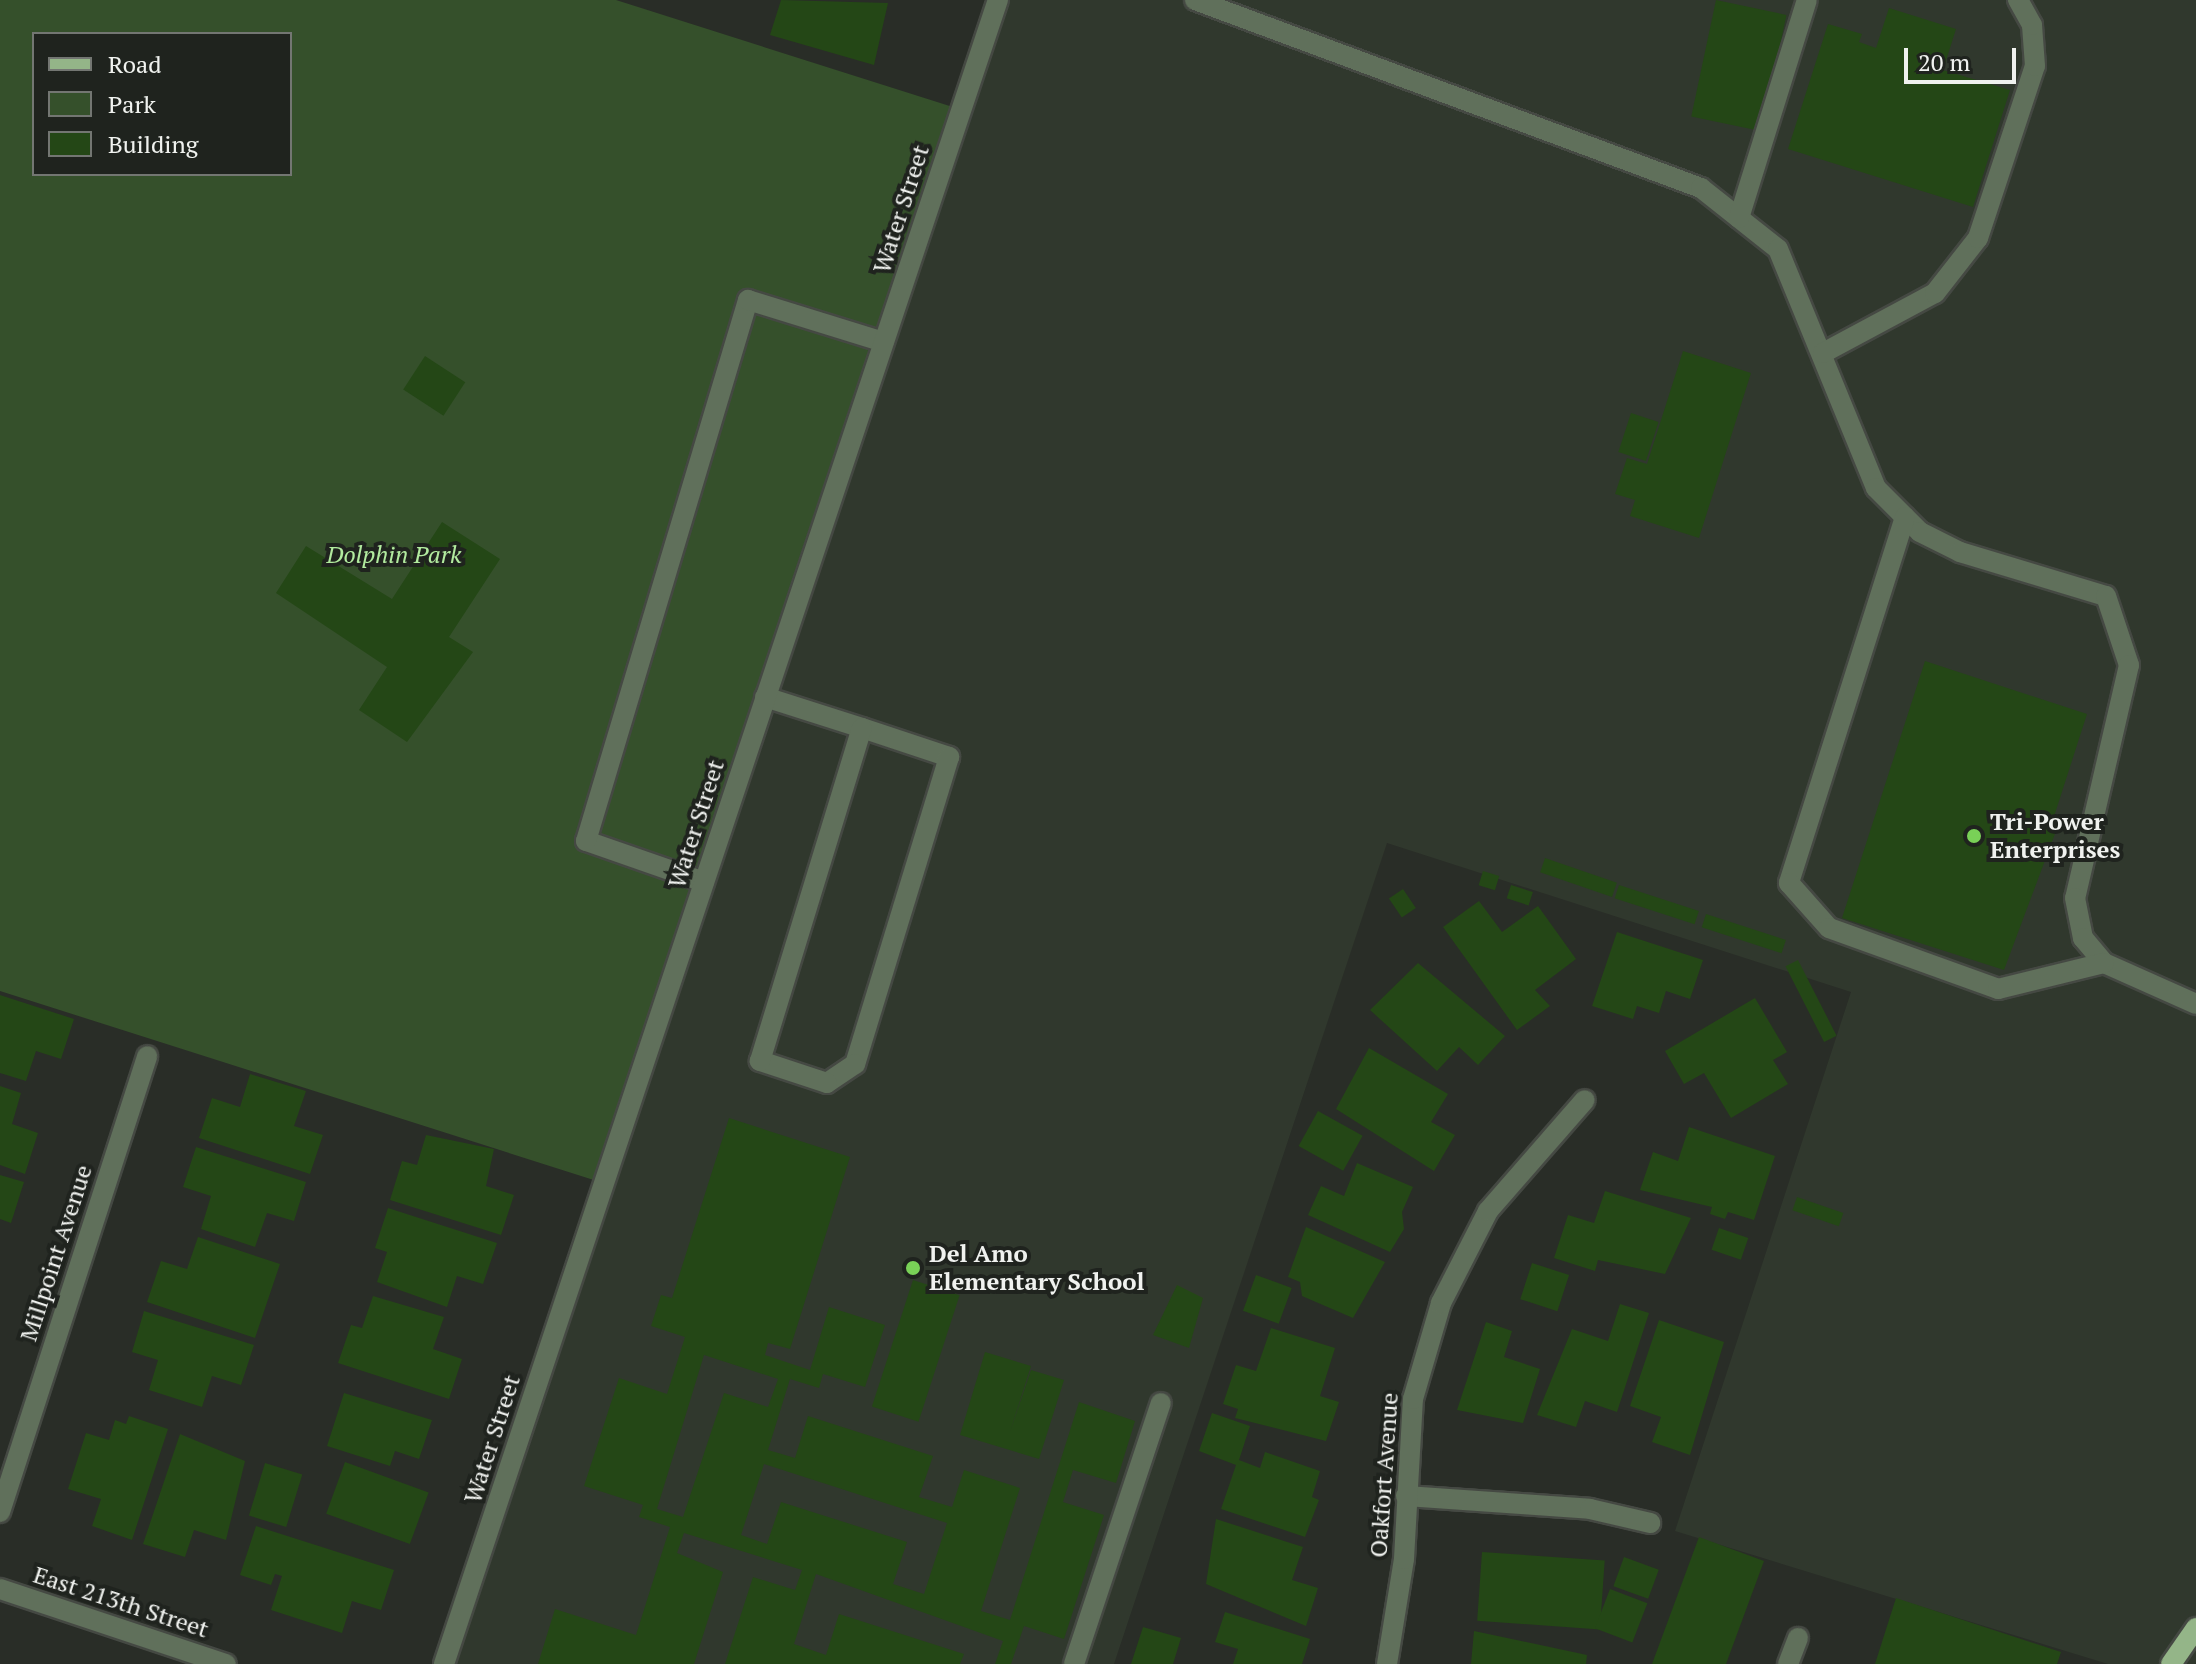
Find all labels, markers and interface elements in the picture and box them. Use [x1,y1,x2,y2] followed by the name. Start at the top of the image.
[32,32,292,176] legend
[1908,32,2020,82] scale bar
[1918,46,1970,78] text: 20 m
[108,48,162,80] text: Road
[108,88,156,120] text: Park
[108,128,198,160] text: Building
[867,141,935,277] street label: Water Street
[327,541,461,569] park label: Dolphin Park
[662,756,730,892] street label: Water Street
[1990,808,2120,864] place label: Tri-Power Enterprises
[1965,827,1983,845] marker: Tri-Power Enterprises
[14,1161,98,1345] street label: Millpoint Avenue
[929,1240,1144,1296] place label: Del Amo Elementary School
[904,1259,922,1277] marker: Del Amo Elementary School
[458,1371,526,1507] street label: Water Street
[1364,1391,1404,1559] street label: Oakfort Avenue
[30,1560,212,1644] street label: East 213th Street

